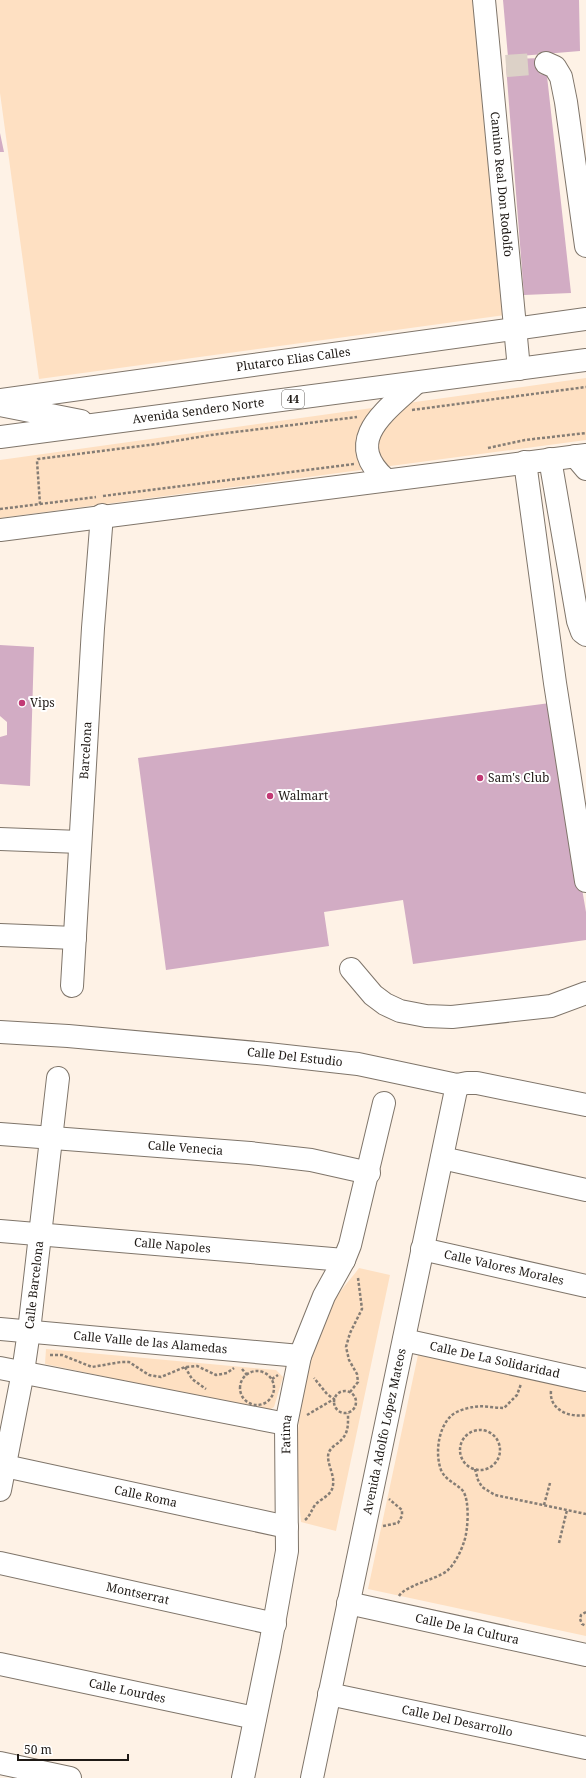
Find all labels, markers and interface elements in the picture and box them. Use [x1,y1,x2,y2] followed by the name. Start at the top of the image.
[487,111,517,258] street label: Camino Real Don Rodolfo
[235,343,351,375] street label: Plutarco Elias Calles
[282,390,304,408] road number: 44
[131,393,265,428] street label: Avenida Sendero Norte
[30,694,55,711] place label: Vips
[17,698,27,708] marker: Vips
[75,721,96,780] street label: Barcelona
[488,769,549,786] place label: Sam's Club
[475,773,485,783] marker: Sam's Club
[278,787,328,804] place label: Walmart
[265,791,275,801] marker: Walmart
[246,1043,344,1070] street label: Calle Del Estudio
[147,1136,224,1159] street label: Calle Venecia
[133,1233,211,1257] street label: Calle Napoles
[20,1240,47,1330] street label: Calle Barcelona
[442,1245,566,1289] street label: Calle Valores Morales
[73,1327,228,1357] street label: Calle Valle de las Alamedas
[428,1337,562,1382] street label: Calle De La Solidaridad
[358,1347,410,1516] street label: Avenida Adolfo López Mateos
[277,1413,296,1454] street label: Fatima
[113,1481,179,1511] street label: Calle Roma
[105,1578,171,1608] street label: Montserrat
[414,1609,521,1648] street label: Calle De la Cultura
[87,1674,167,1707] street label: Calle Lourdes
[400,1700,514,1740] street label: Calle Del Desarrollo
[18,1736,128,1762] scale bar
[24,1741,52,1758] text: 50 m

